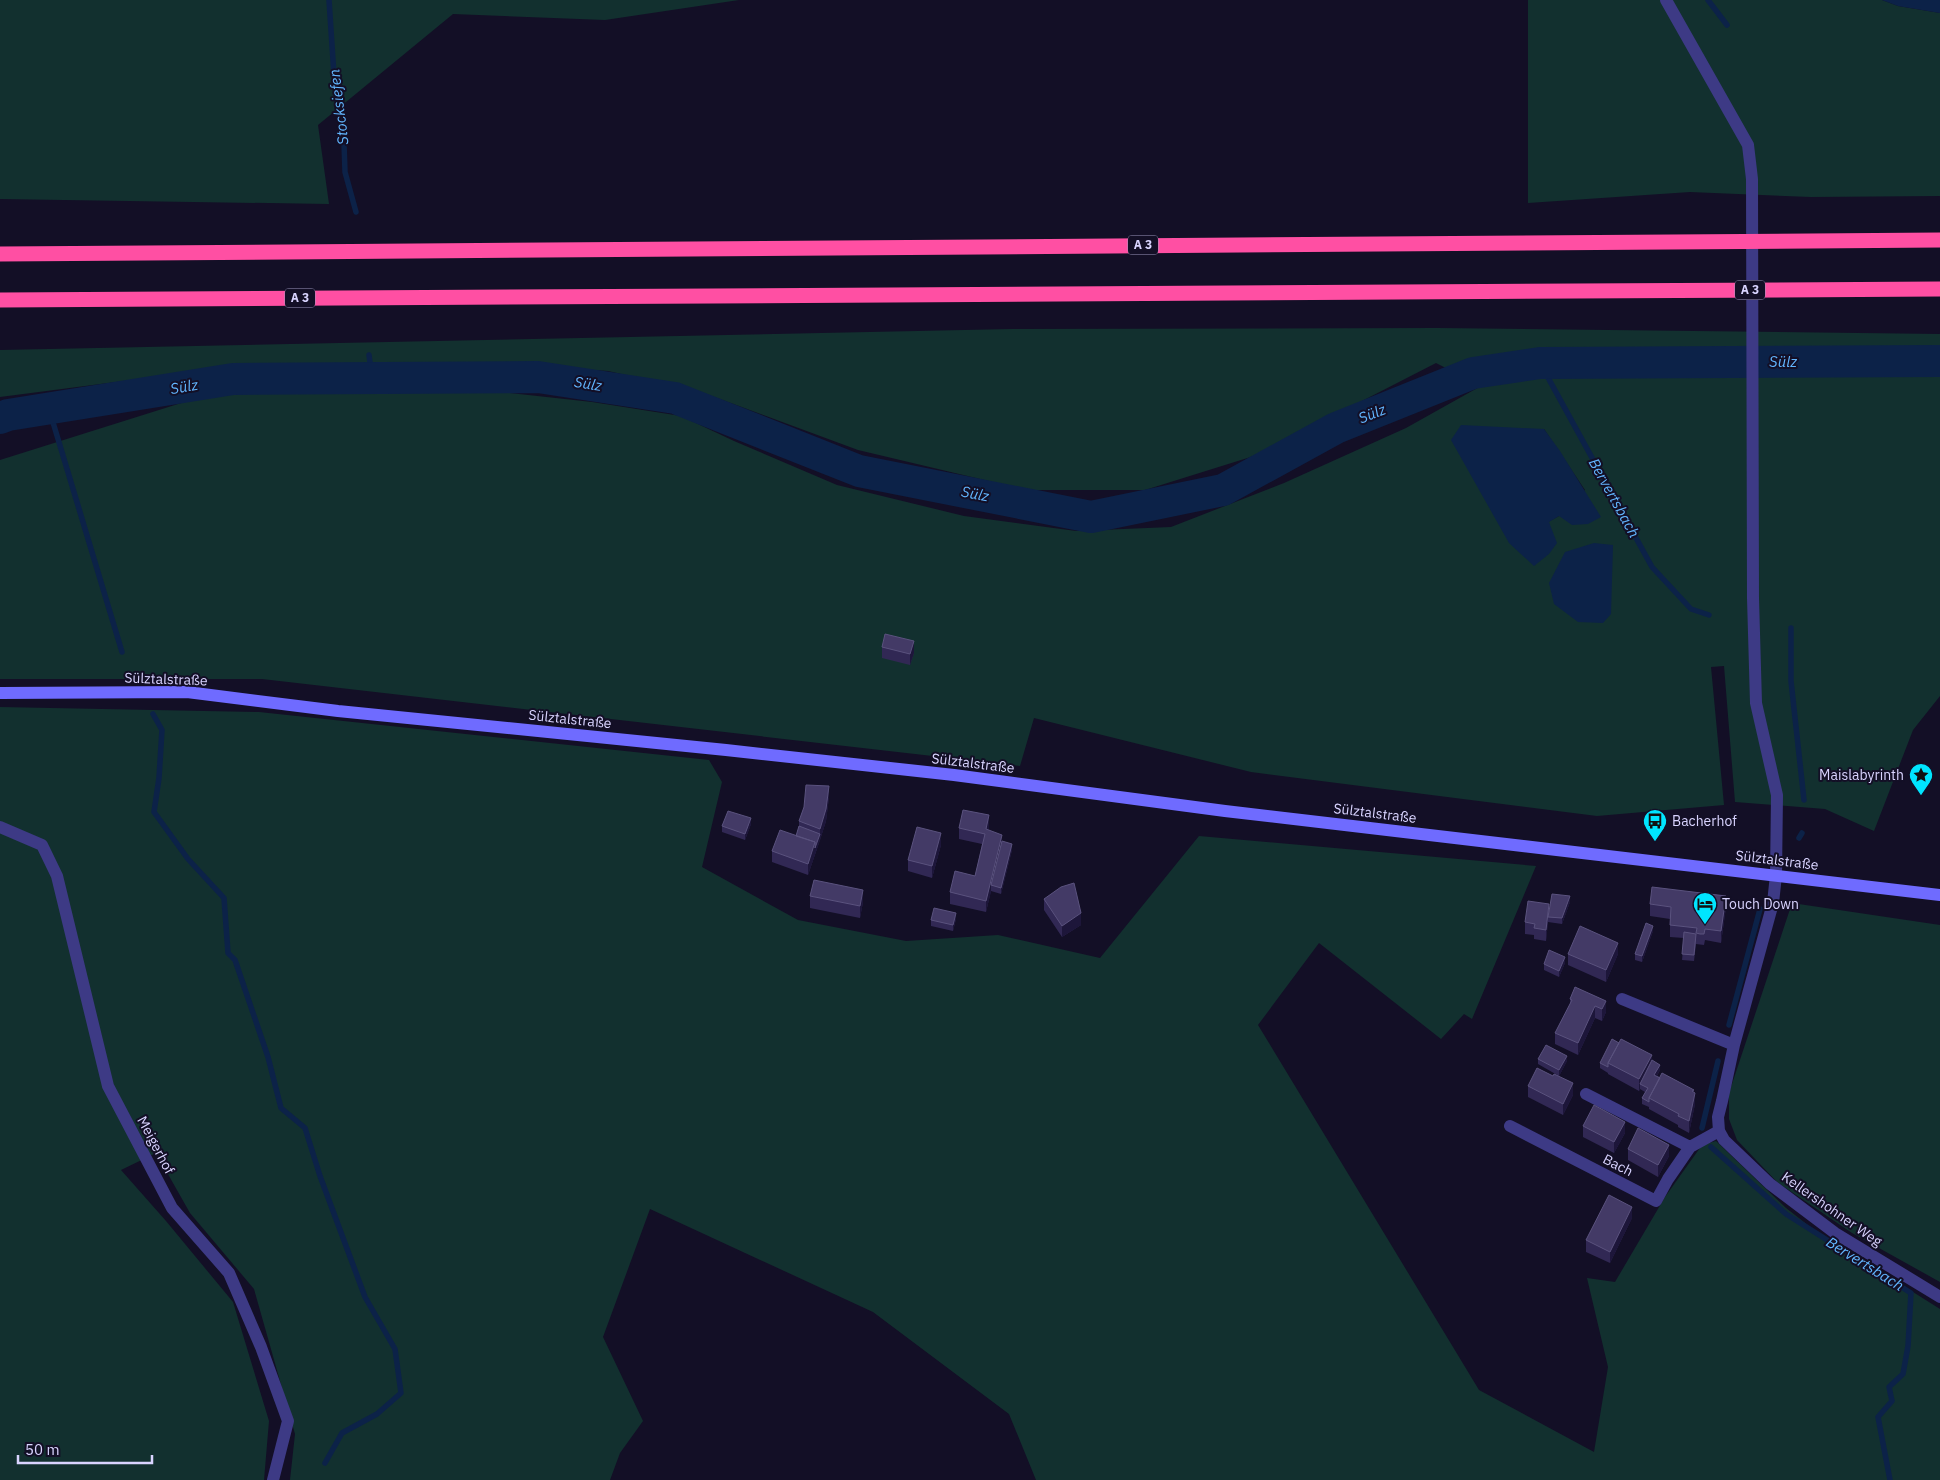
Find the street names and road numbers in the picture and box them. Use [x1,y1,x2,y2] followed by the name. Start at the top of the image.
[1128,236,1158,254] road number: A 3
[1735,280,1765,300] road number: A 3
[285,288,315,308] road number: A 3
[124,669,208,689] street label: Sülztalstraße
[528,706,613,732] street label: Sülztalstraße
[930,749,1016,777] street label: Sülztalstraße
[1332,799,1418,827] street label: Sülztalstraße
[1734,846,1820,874] street label: Sülztalstraße
[133,1113,179,1177] street label: Meigerhof
[1600,1150,1636,1180] street label: Bach
[1778,1168,1886,1251] street label: Kellershohner Weg

